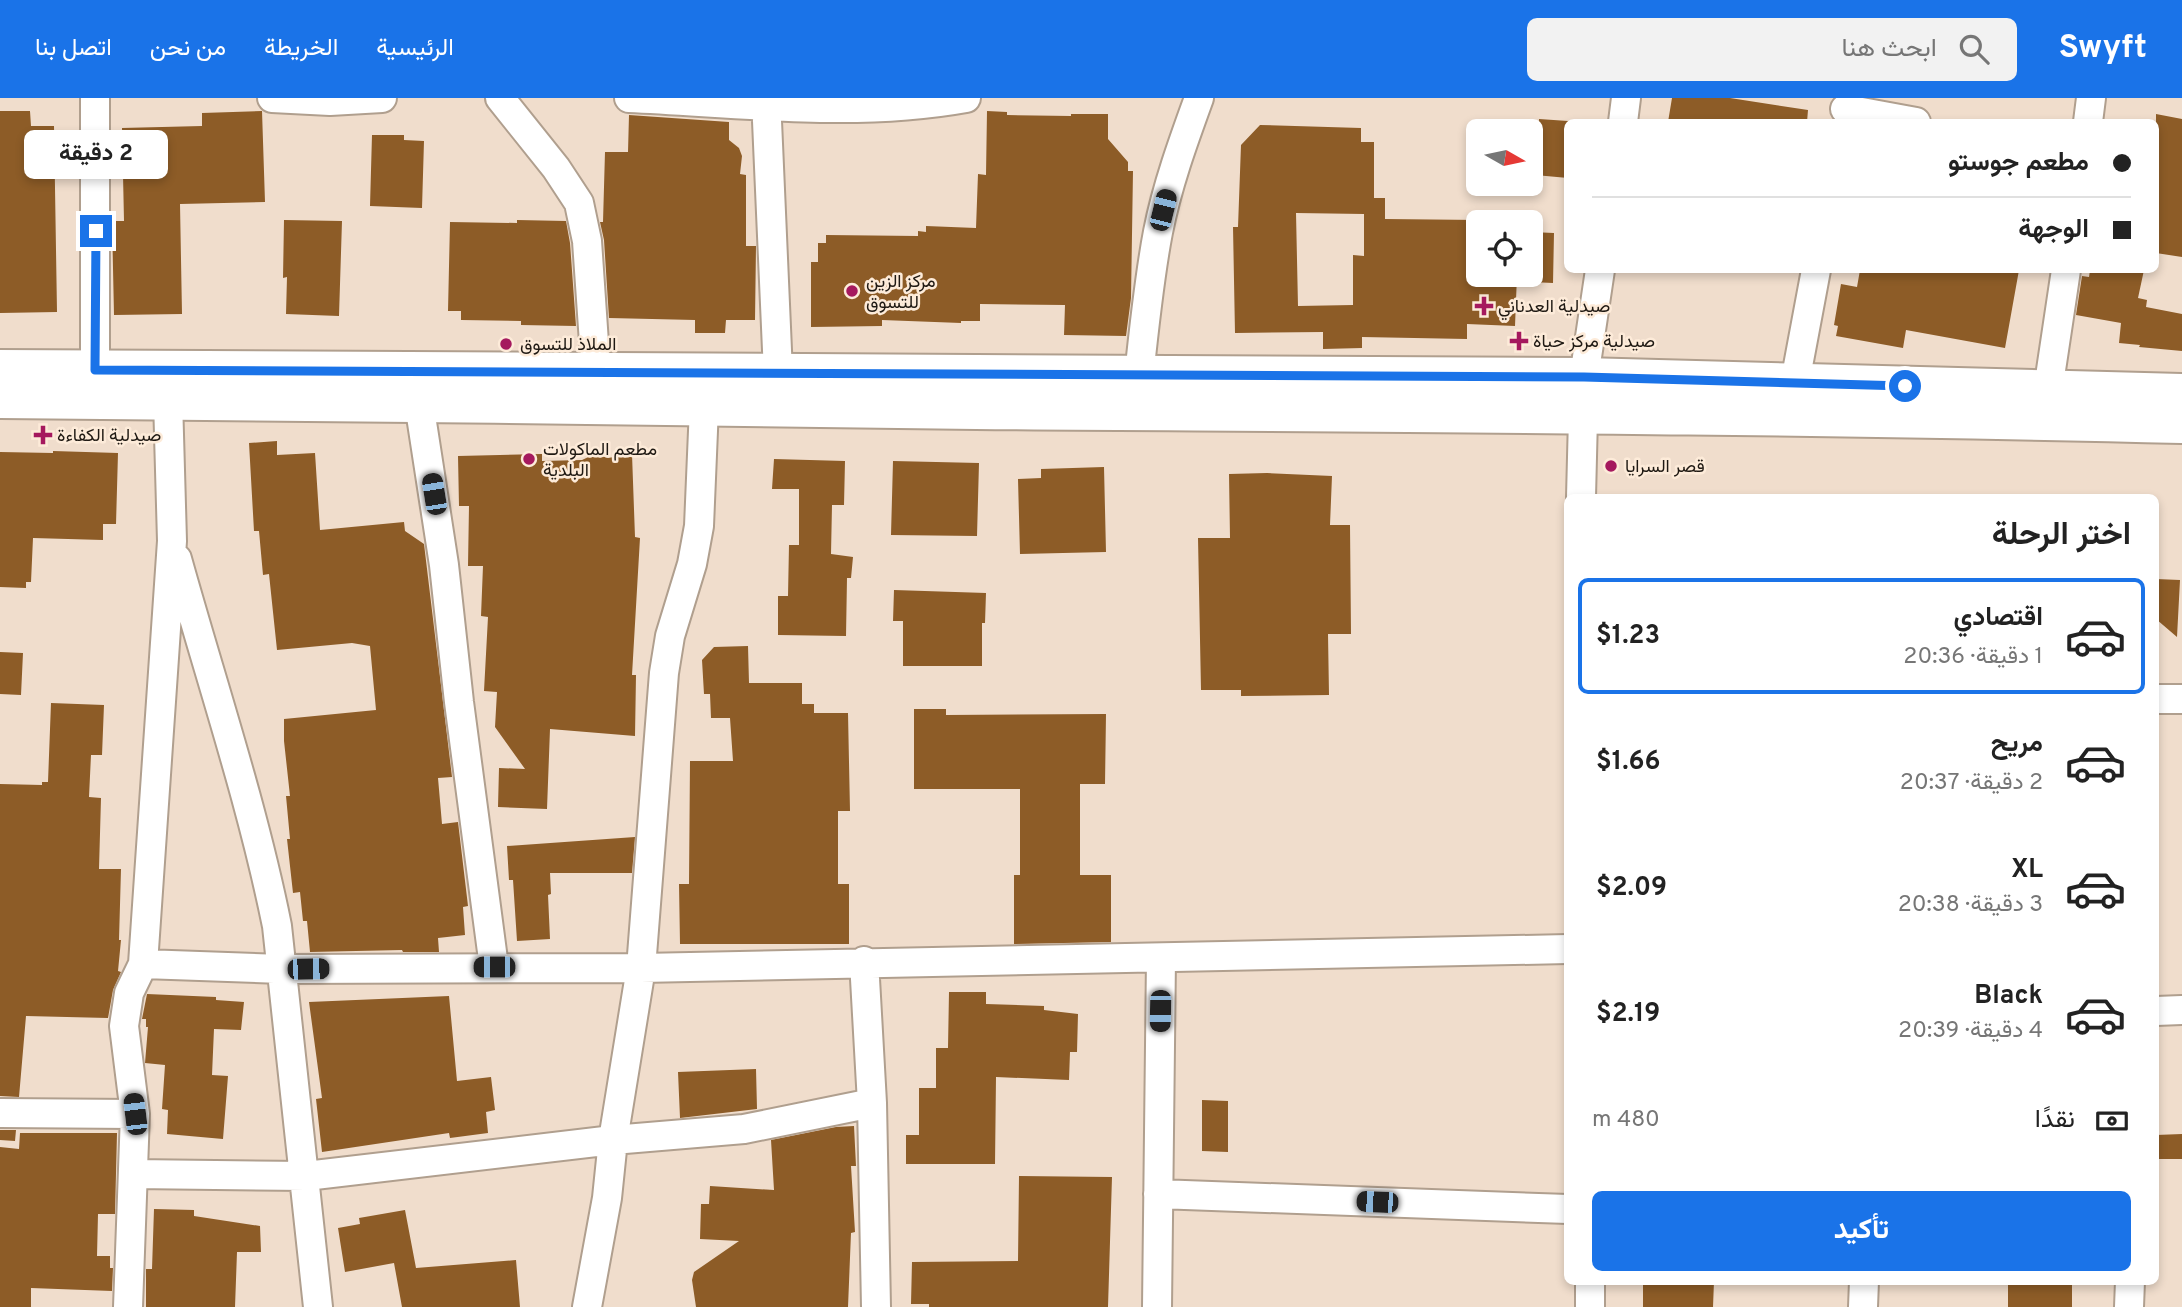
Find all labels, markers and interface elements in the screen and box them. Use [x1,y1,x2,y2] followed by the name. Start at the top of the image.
[1527,18,2017,81] search box
[2059,28,2147,70] text: Swyft
[1955,30,1993,68] icon: search
[1841,33,1937,66] text: ابحث هنا
[35,34,112,64] text: اتصل بنا
[150,34,226,64] text: من نحن
[264,34,338,64] text: الخريطة
[376,34,454,64] text: الرئيسية
[1466,119,1544,196] north arrow
[1466,119,1543,287] map controls
[24,130,168,178] callout: 2 دقيقة
[59,140,133,169] text: 2 دقيقة
[1948,147,2089,180] text: مطعم جوستو
[1148,187,1179,233] car
[1466,210,1543,287] button: locate
[2018,214,2089,247] text: الوجهة
[80,215,112,247] route end
[866,271,936,315] place label: مركز الزين للتسوق
[844,283,860,299] marker: مركز الزين للتسوق
[1498,296,1610,321] place label: صيدلية العدناني
[1476,298,1492,314] marker: صيدلية العدناني
[1533,331,1655,354] place label: صيدلية مركز حياة
[1511,333,1527,349] marker: صيدلية مركز حياة
[520,334,616,357] place label: الملاذ للتسوق
[498,336,514,352] marker: الملاذ للتسوق
[1889,370,1921,402] route start
[57,425,161,448] place label: صيدلية الكفاءة
[35,427,51,443] marker: صيدلية الكفاءة
[543,439,657,483] place label: مطعم الماكولات البلدية
[521,451,537,467] marker: مطعم الماكولات البلدية
[1625,456,1705,479] place label: قصر السرايا
[1603,458,1619,474] marker: قصر السرايا
[421,472,448,516] car
[1992,516,2131,556] text: اختر الرحلة
[1954,602,2043,635] text: اقتصادي
[2064,605,2127,668] icon: car
[1596,620,1660,653] text: $1.23
[1903,643,2043,672] text: 1 دقيقة · 20:36
[1991,728,2043,761] text: مريح
[2064,731,2127,794] icon: car
[1596,746,1661,779] text: $1.66
[1900,769,2043,798] text: 2 دقيقة · 20:37
[2011,854,2043,887] text: XL
[2064,857,2127,920] icon: car
[1596,872,1667,905] text: $2.09
[1898,891,2043,920] text: 3 دقيقة · 20:38
[474,957,516,978] car
[287,958,330,980] car
[1974,980,2043,1013] text: Black
[2064,983,2127,1046] icon: car
[1150,990,1171,1032] car
[1596,998,1660,1031] text: $2.19
[1898,1017,2043,1046] text: 4 دقيقة · 20:39
[123,1092,148,1136] car
[2093,1102,2131,1140] icon: cash
[2035,1104,2075,1137] text: نقدًا
[1592,1106,1660,1135] text: 480 m
[1356,1191,1399,1213] car
[1592,1191,2131,1271] button: تأكيد

